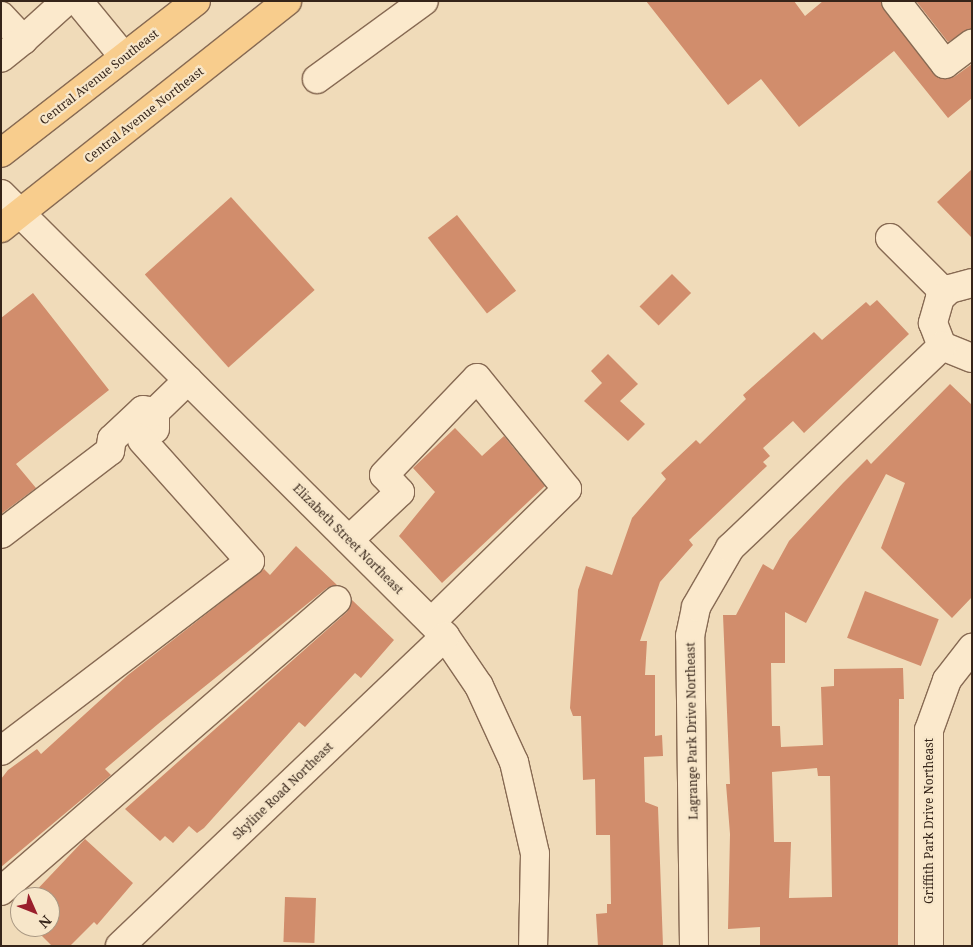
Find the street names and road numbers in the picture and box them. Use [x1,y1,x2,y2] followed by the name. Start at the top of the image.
[37,26,161,128] street label: Central Avenue Southeast
[82,64,206,166] street label: Central Avenue Northeast
[290,481,406,597] street label: Elizabeth Street Northeast
[683,642,701,820] street label: Lagrange Park Drive Northeast
[922,738,936,904] street label: Griffith Park Drive Northeast
[230,739,336,843] street label: Skyline Road Northeast

